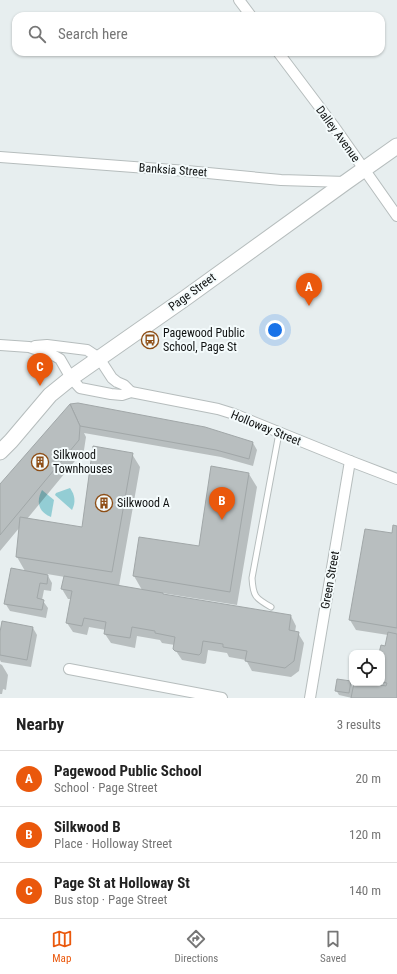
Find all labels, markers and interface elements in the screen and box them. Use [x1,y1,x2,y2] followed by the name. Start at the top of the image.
[12,12,385,56] search box
[26,23,48,45] icon: search
[58,25,128,43] text: Search here
[313,103,363,165] street label: Dalley Avenue
[138,161,208,179] street label: Banksia Street
[166,270,219,314] street label: Page Street
[296,273,322,306] pin: A
[265,320,285,340] your location
[163,326,245,354] place label: Pagewood Public School, Page St
[140,330,160,350] bus stop icon: Pagewood Public School, Page St
[27,353,53,386] pin: C
[229,408,303,449] street label: Holloway Street
[53,448,113,476] place label: Silkwood Townhouses
[30,452,50,472] building icon: Silkwood Townhouses
[209,487,235,520] pin: B
[94,493,114,513] building icon: Silkwood A
[117,496,170,510] place label: Silkwood A
[318,550,342,610] street label: Green Street
[349,650,385,686] map controls
[349,650,385,686] button: locate
[16,714,64,734] text: Nearby
[337,717,381,732] text: 3 results
[54,762,202,780] text: Pagewood Public School
[25,771,33,786] text: A
[355,771,381,786] text: 20 m
[54,780,158,795] text: School · Page Street
[54,818,121,836] text: Silkwood B
[25,827,33,842] text: B
[349,827,381,842] text: 120 m
[54,836,172,851] text: Place · Holloway Street
[54,874,190,892] text: Page St at Holloway St
[25,883,33,898] text: C
[349,883,381,898] text: 140 m
[54,892,167,907] text: Bus stop · Page Street
[51,928,73,965] tab: Map
[174,928,218,965] tab: Directions
[320,928,346,965] tab: Saved

